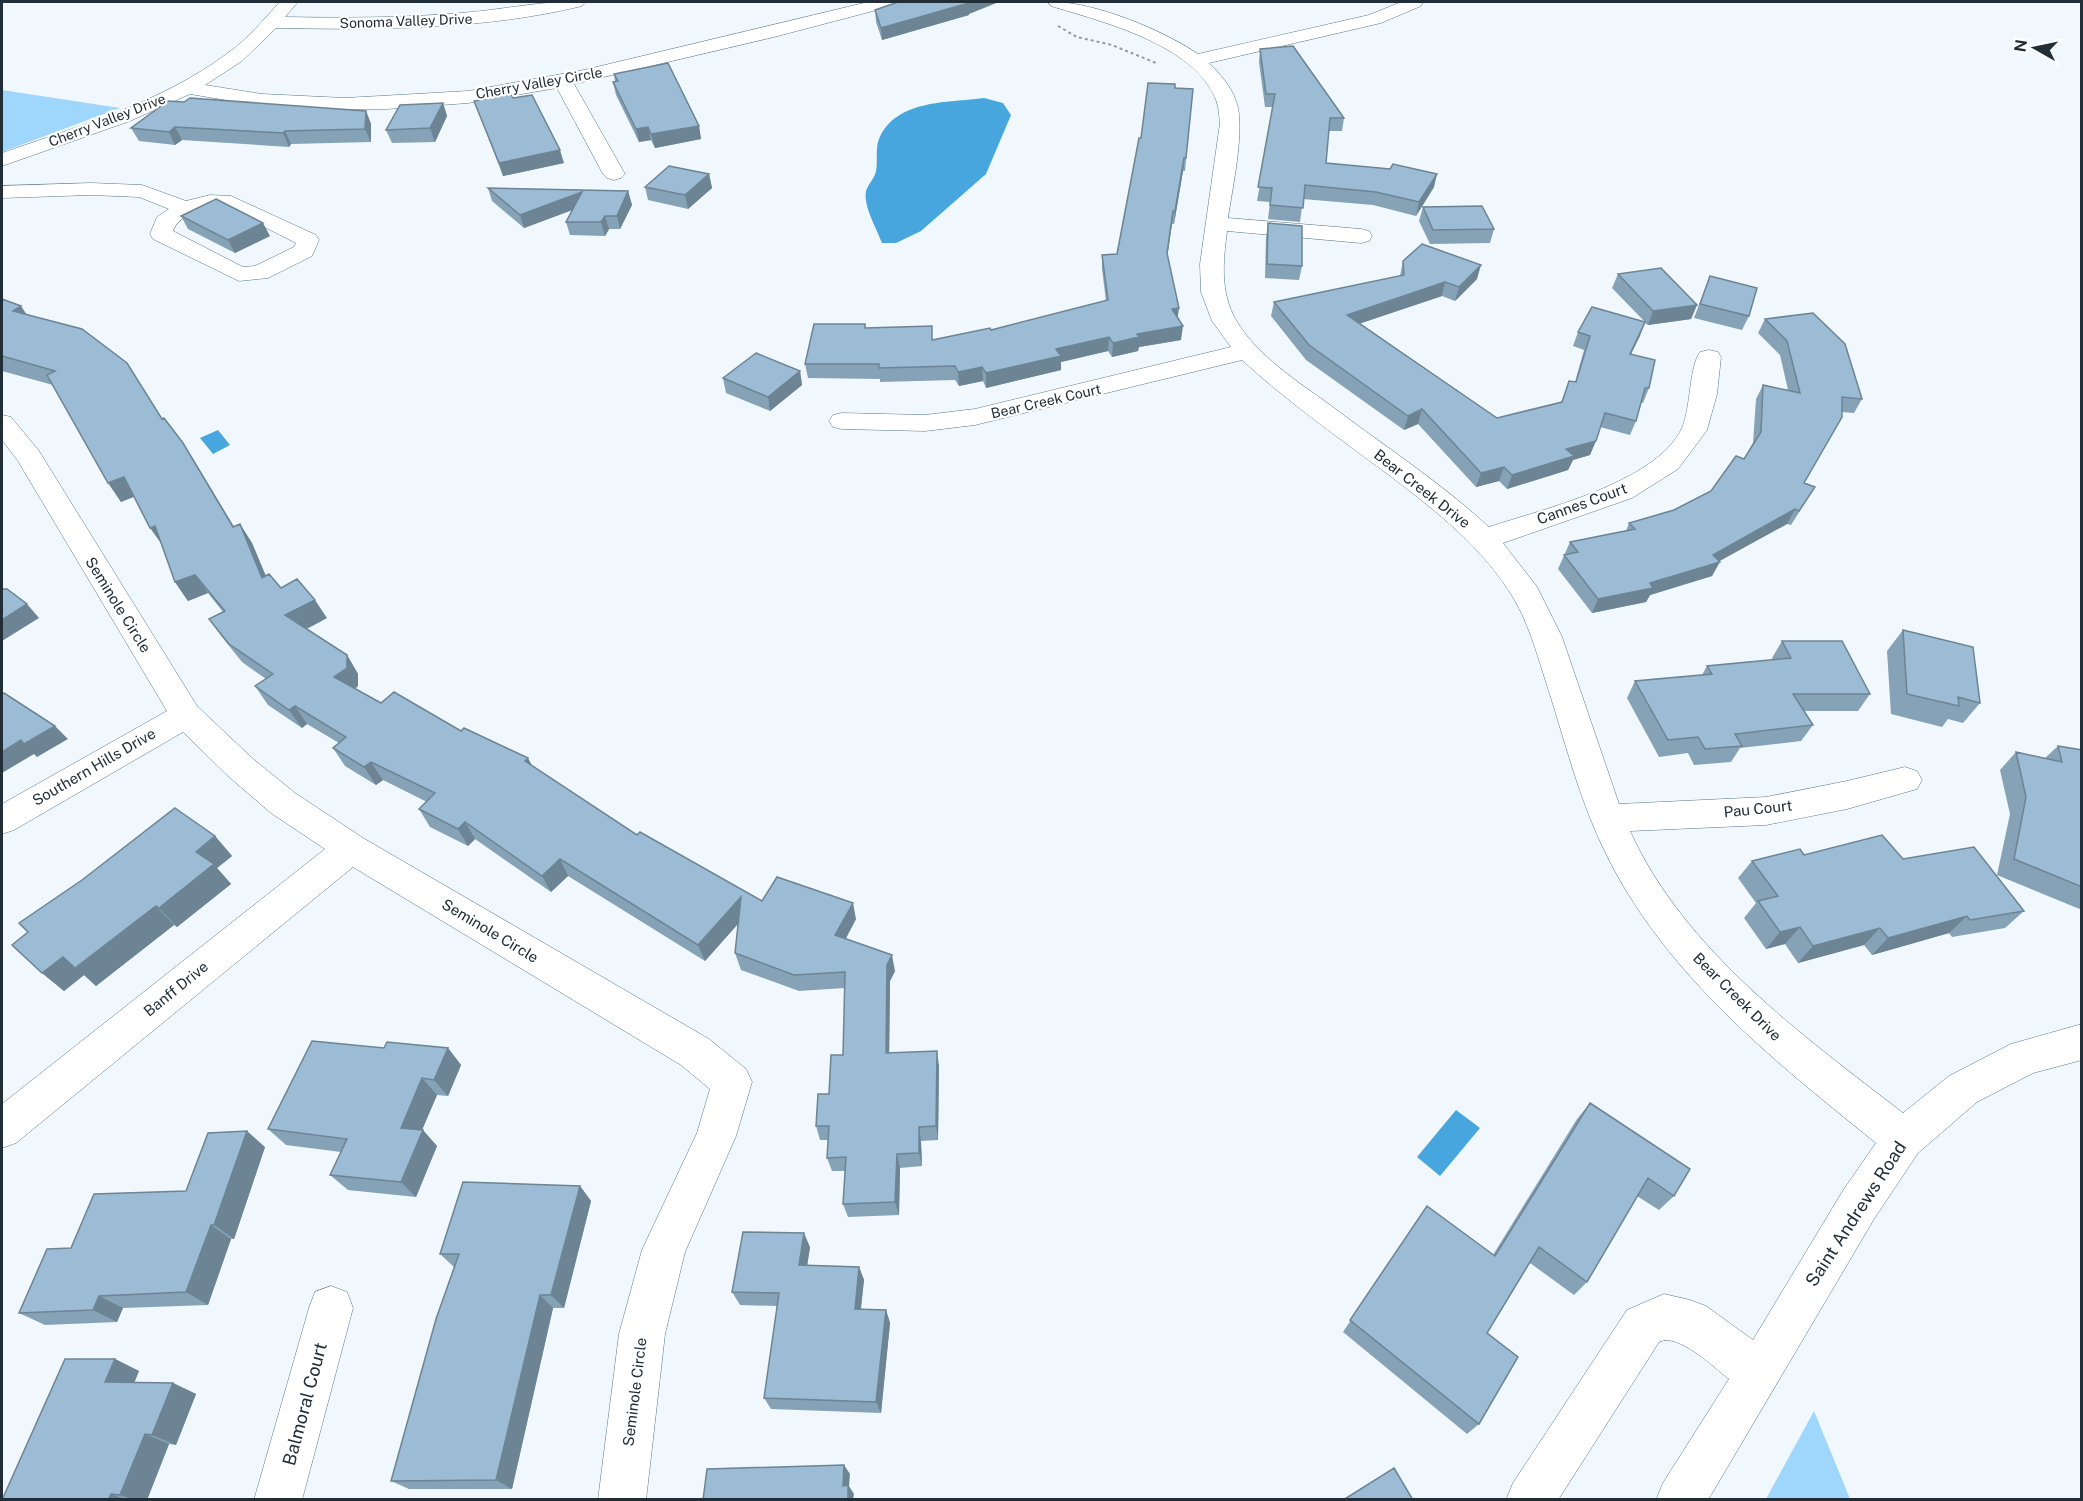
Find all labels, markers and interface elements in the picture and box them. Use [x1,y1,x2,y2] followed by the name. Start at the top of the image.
[339,11,473,31] street label: Sonoma Valley Drive
[2005,18,2065,78] north arrow
[2010,38,2031,53] text: N
[474,64,604,102] street label: Cherry Valley Circle
[46,90,168,150] street label: Cherry Valley Drive
[989,381,1103,421] street label: Bear Creek Court
[1371,446,1474,531] street label: Bear Creek Drive
[1535,479,1629,528] street label: Cannes Court
[82,554,155,656] street label: Seminole Circle
[29,724,158,809] street label: Southern Hills Drive
[1723,796,1793,821] street label: Pau Court
[439,895,541,966] street label: Seminole Circle
[1690,949,1785,1044] street label: Bear Creek Drive
[140,958,211,1020] street label: Banff Drive
[1801,1137,1910,1290] street label: Saint Andrews Road
[619,1337,650,1447] street label: Seminole Circle
[278,1340,331,1468] street label: Balmoral Court

